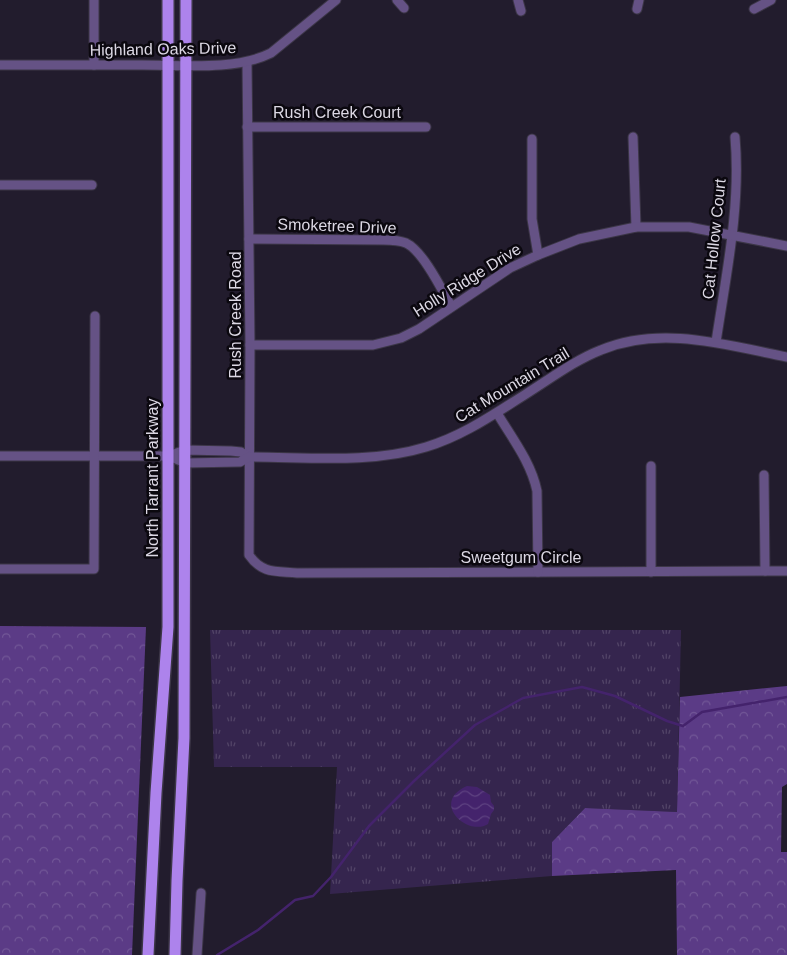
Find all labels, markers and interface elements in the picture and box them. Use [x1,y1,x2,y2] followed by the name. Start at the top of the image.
[89,39,237,59] street label: Highland Oaks Drive
[273,104,402,121] street label: Rush Creek Court
[699,177,729,300] street label: Cat Hollow Court
[277,215,397,237] street label: Smoketree Drive
[410,240,524,320] street label: Holly Ridge Drive
[227,251,244,379] street label: Rush Creek Road
[452,344,572,426] street label: Cat Mountain Trail
[144,399,161,557] street label: North Tarrant Parkway
[461,549,582,566] street label: Sweetgum Circle

